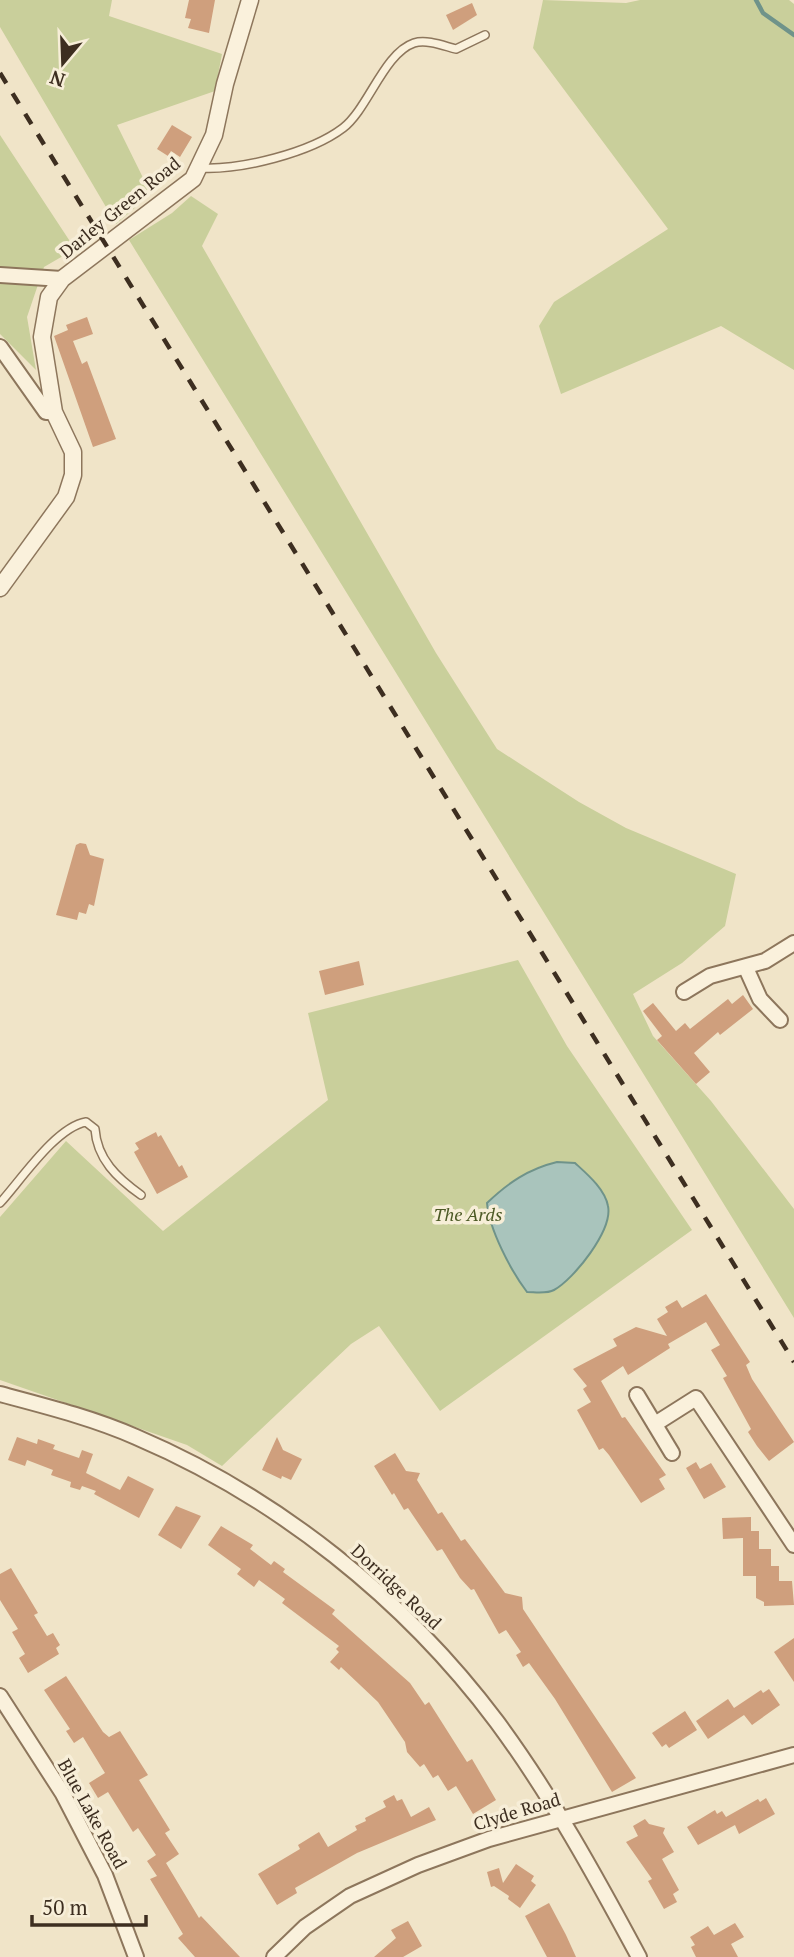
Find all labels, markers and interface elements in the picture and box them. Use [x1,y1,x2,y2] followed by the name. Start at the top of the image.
[28,28,98,98] north arrow
[46,65,68,94] text: N
[54,151,185,263] street label: Darley Green Road
[434,1202,502,1226] park label: The Ards
[346,1538,447,1634] street label: Dorridge Road
[53,1754,133,1873] street label: Blue Lake Road
[470,1786,563,1836] street label: Clyde Road
[32,1884,145,1928] scale bar
[42,1893,88,1921] text: 50 m

